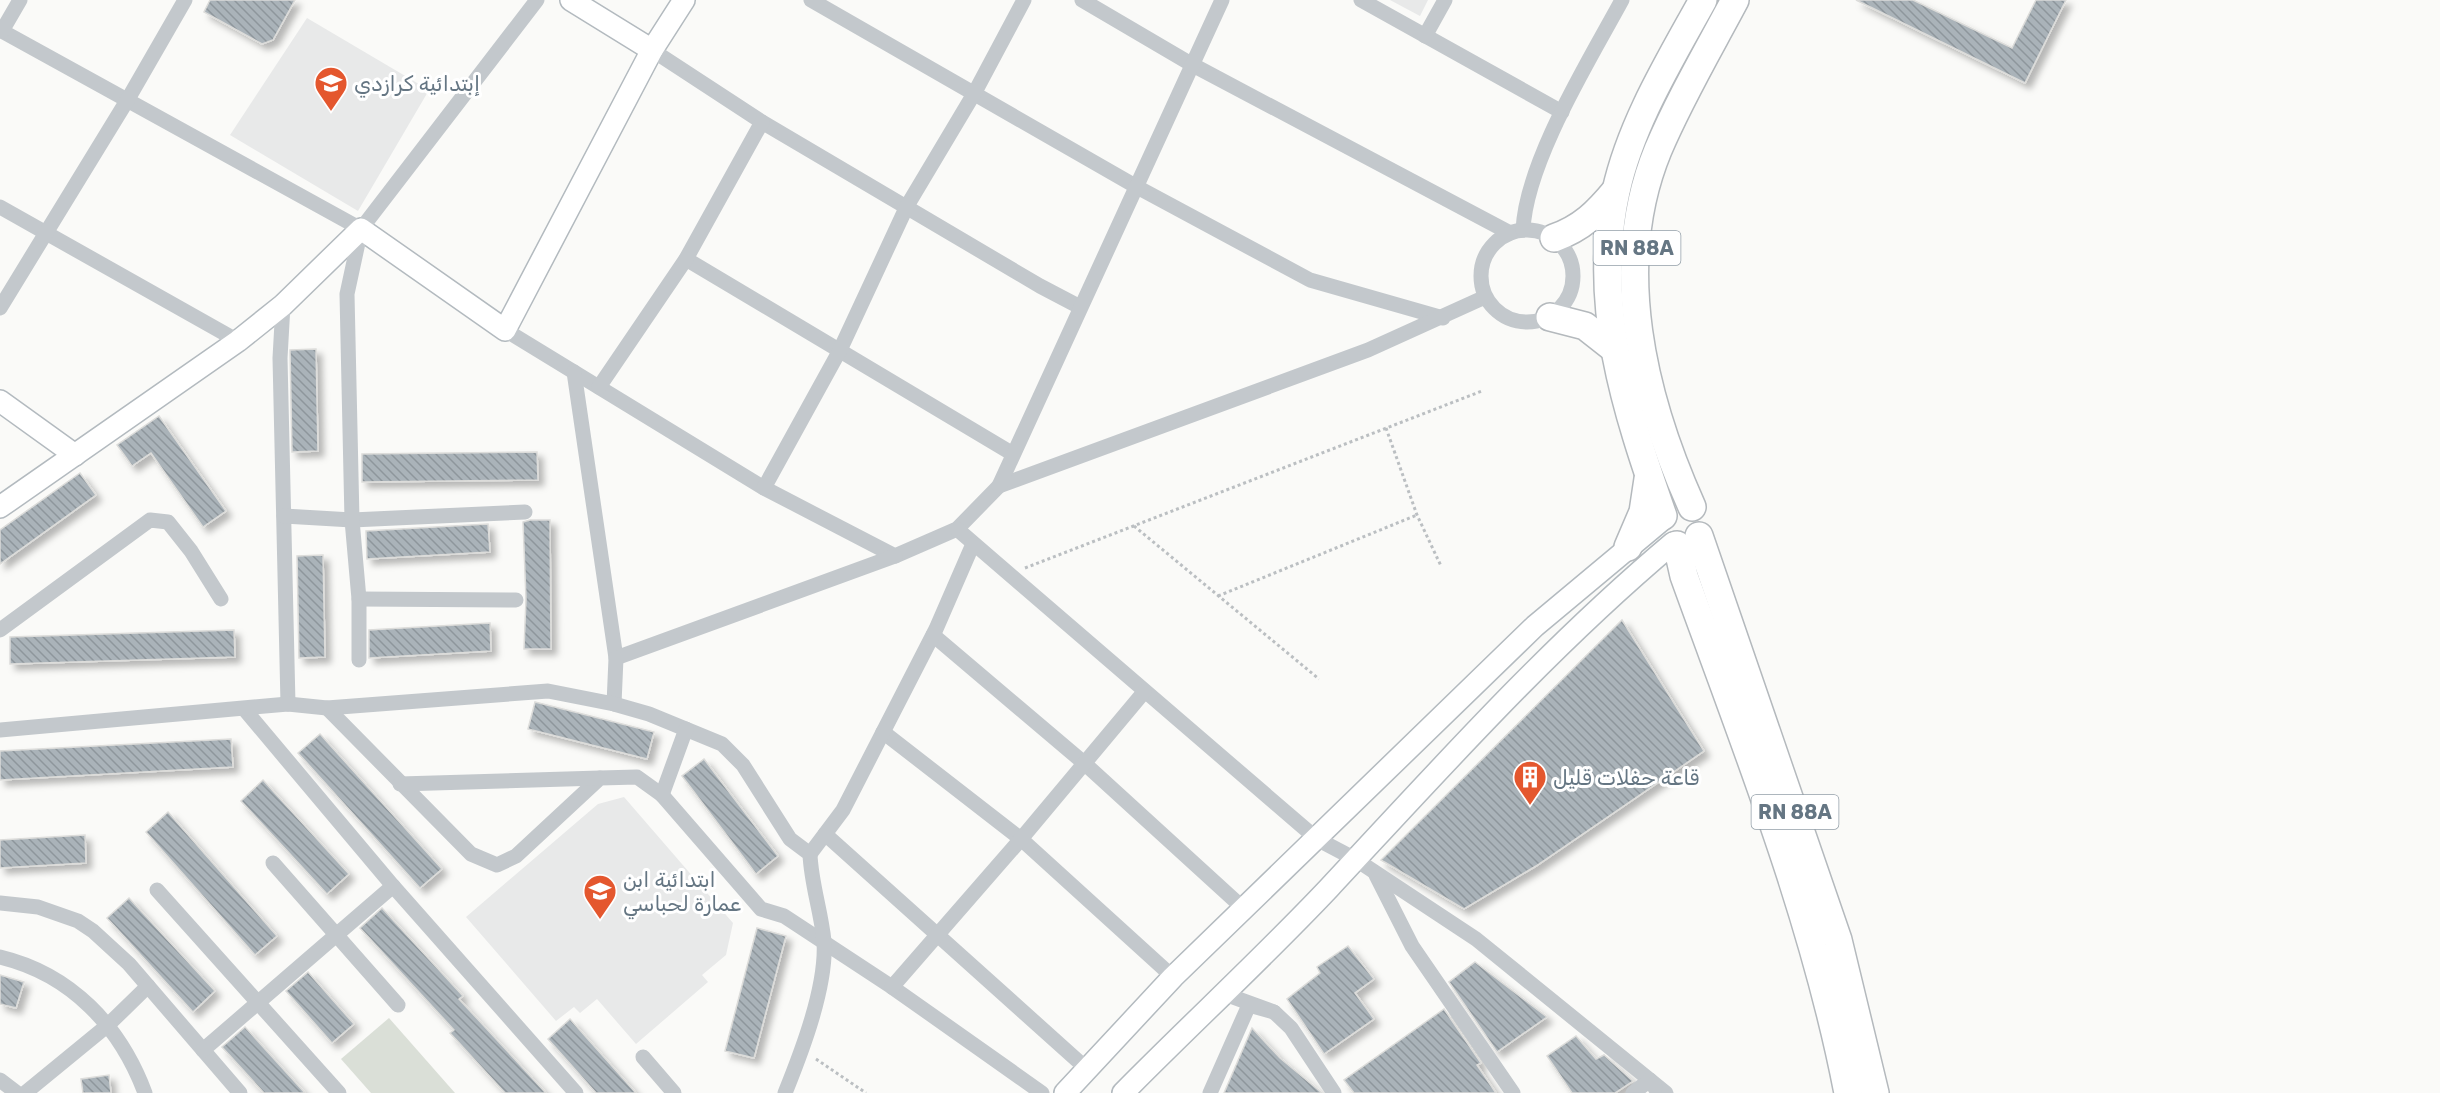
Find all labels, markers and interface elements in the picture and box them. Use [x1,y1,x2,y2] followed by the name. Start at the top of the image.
[313,65,349,112] school or university icon: إبتدائية كرازدي
[354,71,480,98] place label: إبتدائية كرازدي
[1594,231,1680,265] road number: RN 88A
[1512,759,1548,806] building icon: قاعة حفلات قليل
[1553,765,1699,790] place label: قاعة حفلات قليل
[1752,795,1838,829] road number: RN 88A
[623,867,741,920] place label: ابتدائية ابن عمارة لحباسي
[582,873,618,920] school or university icon: ابتدائية ابن عمارة لحباسي

